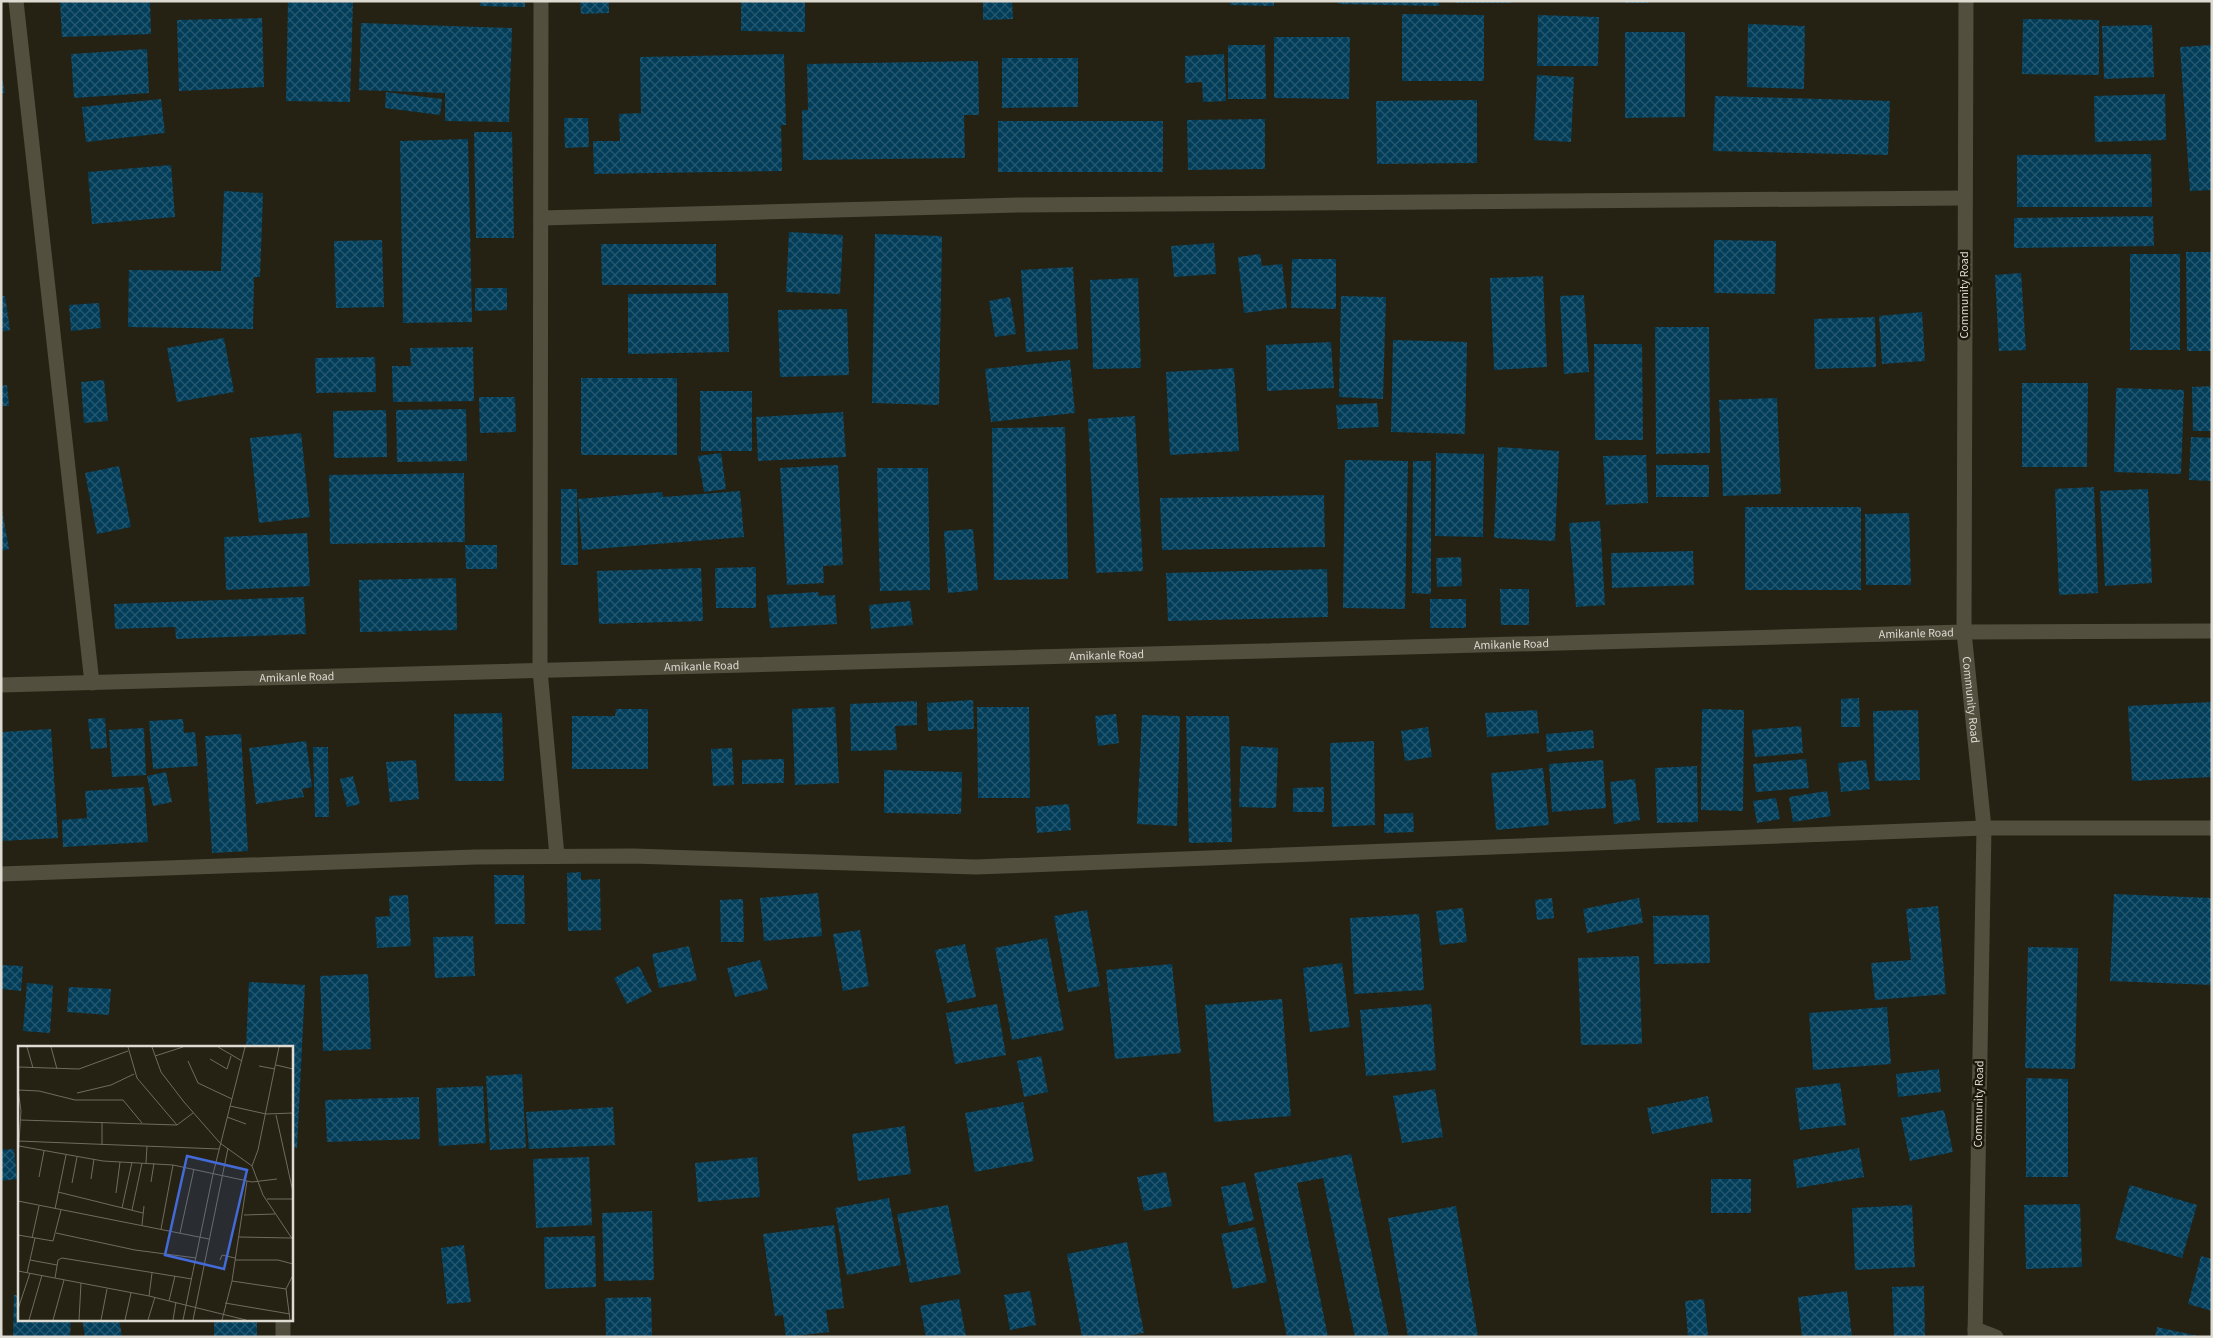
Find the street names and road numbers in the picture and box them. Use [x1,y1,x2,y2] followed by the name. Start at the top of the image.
[1956,251,1973,339] street label: Community Road
[1879,624,1954,643] street label: Amikanle Road
[1474,635,1549,654] street label: Amikanle Road
[1069,646,1144,665] street label: Amikanle Road
[1958,655,1984,744] street label: Community Road
[664,657,740,676] street label: Amikanle Road
[259,668,335,687] street label: Amikanle Road
[1970,1060,1988,1148] street label: Community Road

